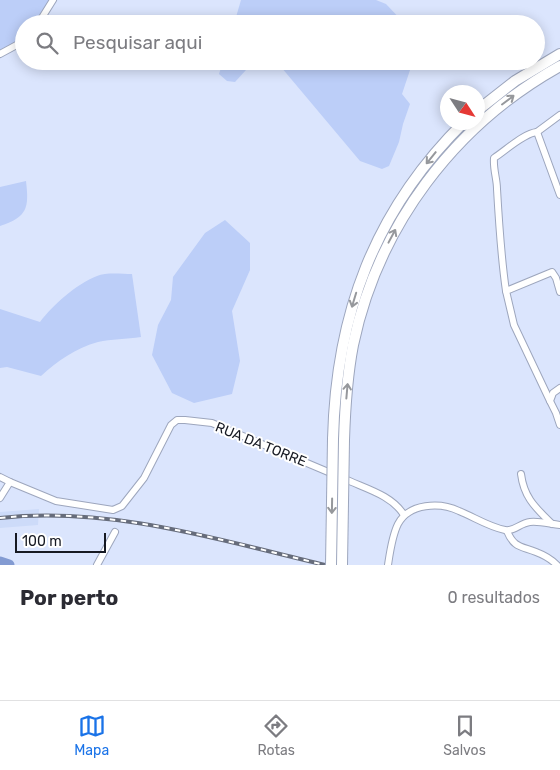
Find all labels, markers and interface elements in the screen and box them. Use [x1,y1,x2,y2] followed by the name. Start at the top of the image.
[15,15,545,70] search box
[33,29,61,57] icon: search
[73,31,202,54] text: Pesquisar aqui
[440,85,485,130] north arrow
[501,95,514,106] one-way arrow
[425,151,436,164] one-way arrow
[388,229,397,244] one-way arrow
[348,292,358,308] one-way arrow
[342,383,352,399] one-way arrow
[213,418,309,471] street label: RUA DA TORRE
[327,497,336,513] one-way arrow
[15,530,106,553] scale bar
[22,533,62,550] text: 100 m
[20,585,118,610] text: Por perto
[447,588,540,607] text: 0 resultados
[74,712,109,759] tab: Mapa
[257,712,295,759] tab: Rotas
[443,712,486,759] tab: Salvos

